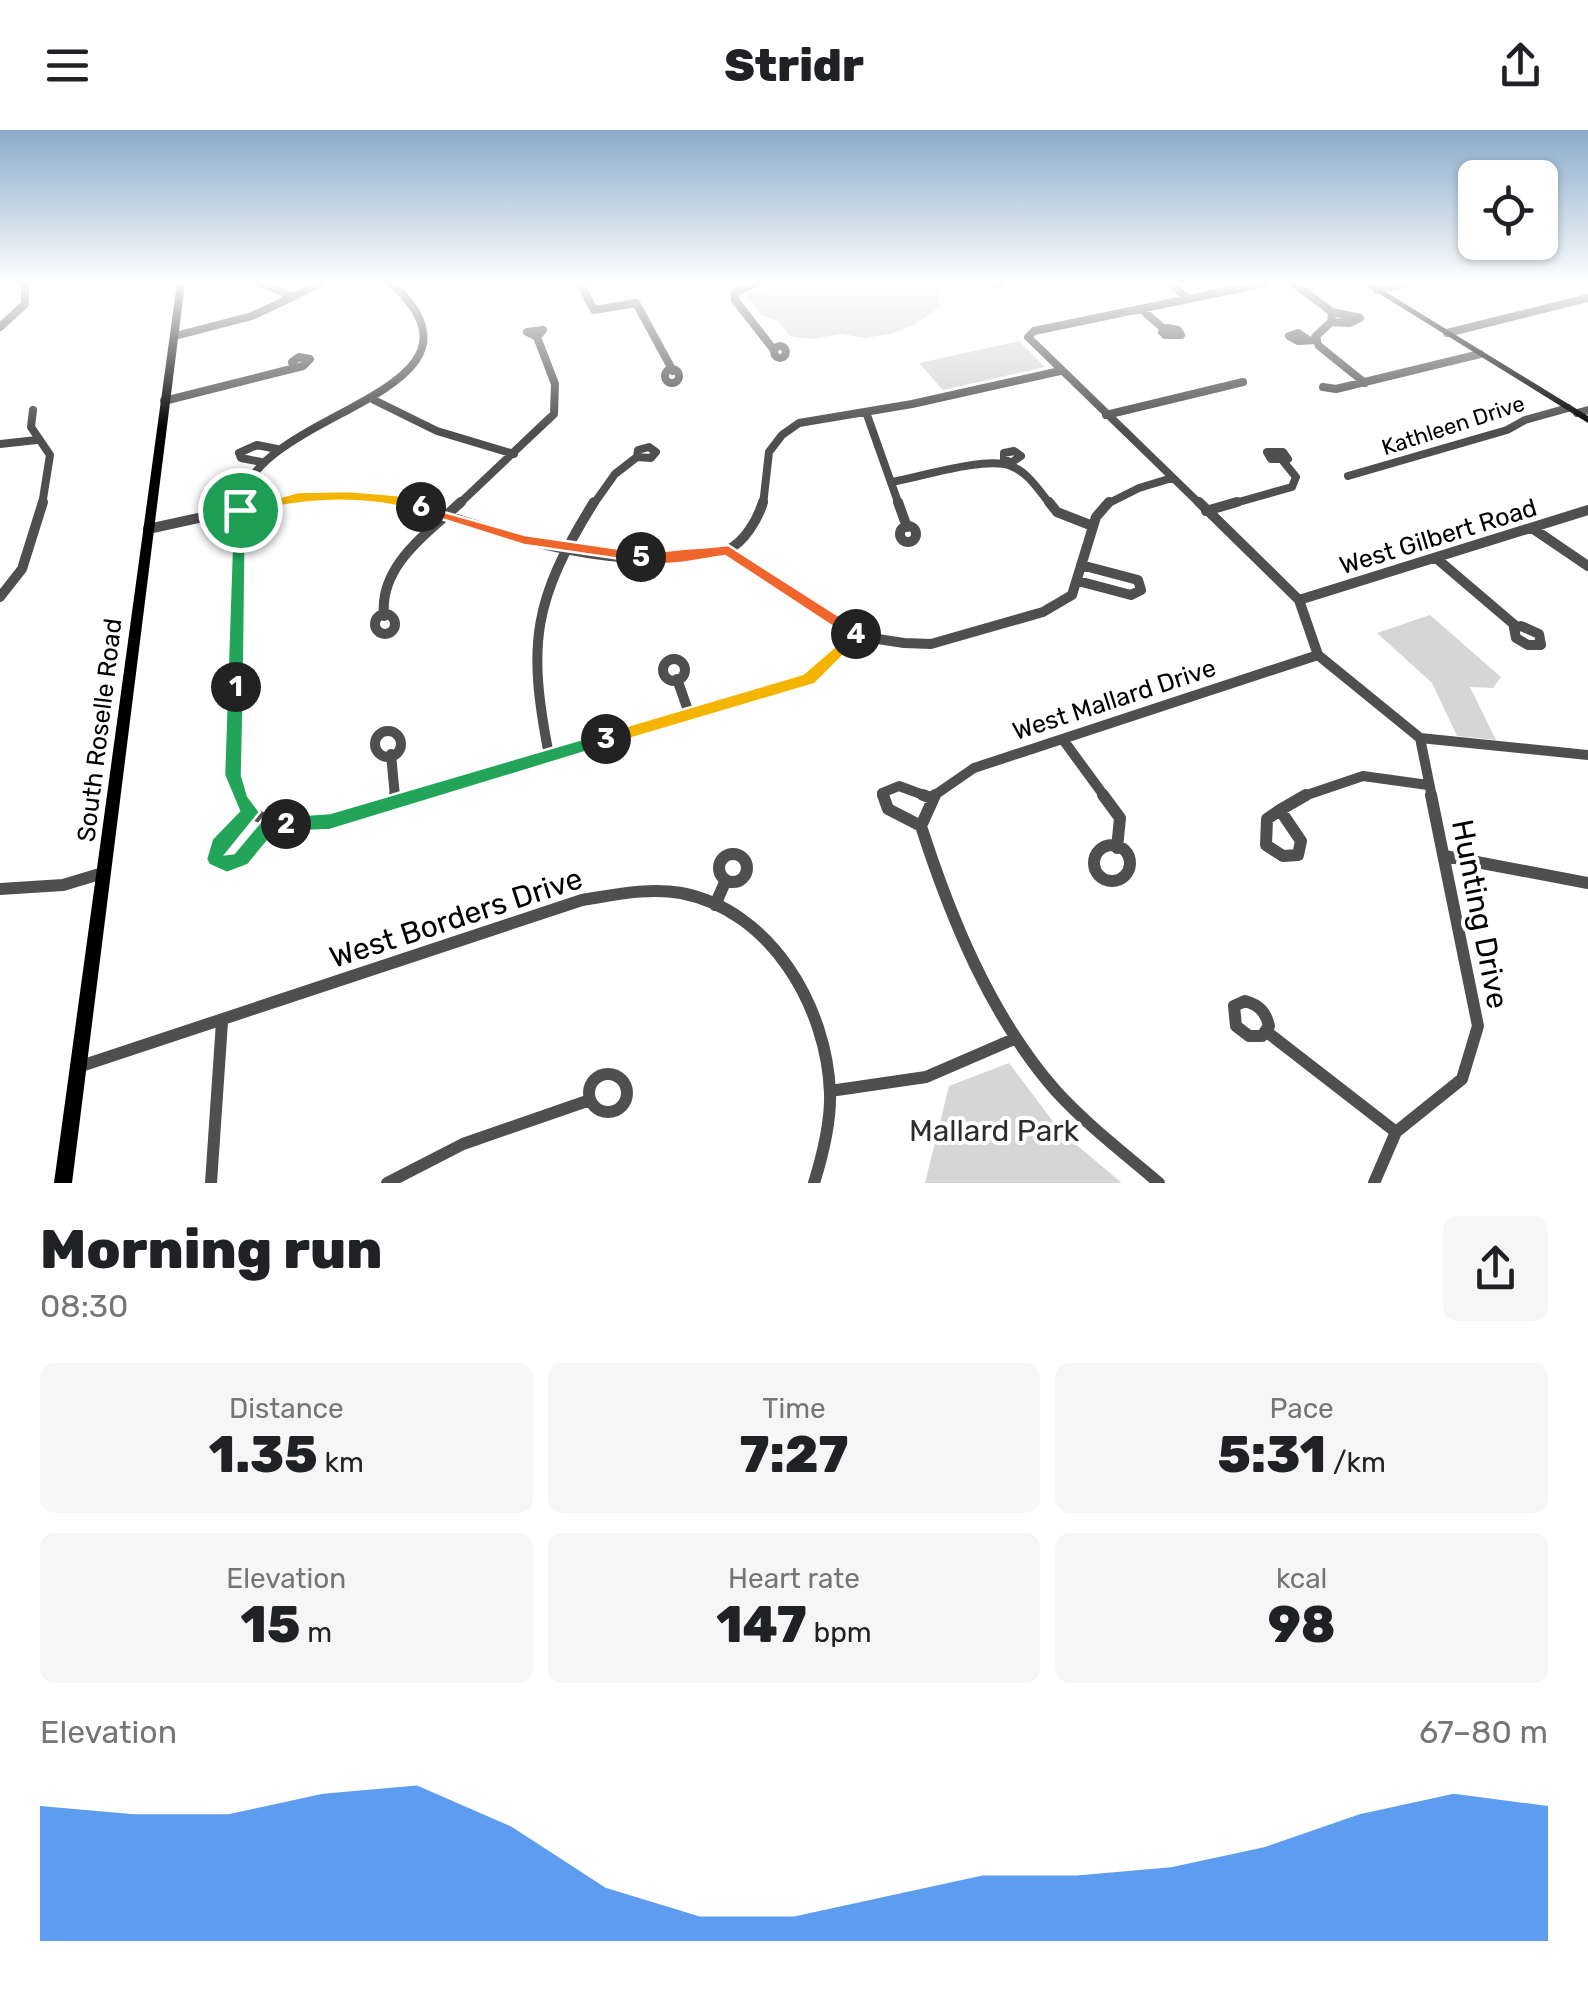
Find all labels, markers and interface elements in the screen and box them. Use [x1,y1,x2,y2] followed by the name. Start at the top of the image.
[40,38,95,93] icon: menu
[1493,38,1548,93] icon: share
[724,39,864,92] text: Stridr
[1458,160,1558,260] map controls
[1458,160,1558,260] button: locate
[1378,390,1528,461] street label: Kathleen Drive
[198,468,283,553] pin
[396,482,446,532] pin: 6
[213,483,268,538] icon: arrive
[412,490,430,523] text: 6
[1336,493,1540,580] street label: West Gilbert Road
[616,532,666,582] pin: 5
[632,540,650,573] text: 5
[831,609,881,659] pin: 4
[71,617,128,843] street label: South Roselle Road
[846,617,866,650] text: 4
[1009,653,1220,746] street label: West Mallard Drive
[211,662,261,712] pin: 1
[229,670,243,703] text: 1
[581,714,631,764] pin: 3
[597,722,615,755] text: 3
[261,799,311,849] pin: 2
[277,807,295,840] text: 2
[1444,816,1516,1012] street label: Hunting Drive
[325,860,587,976] street label: West Borders Drive
[909,1113,1080,1149] park label: Mallard Park
[1443,1216,1548,1321] button: share
[40,1217,382,1282] text: Morning run
[40,1287,128,1325] text: 08:30
[229,1392,344,1425] text: Distance
[762,1392,826,1425] text: Time
[1270,1392,1334,1425] text: Pace
[209,1425,318,1485] text: 1.35
[739,1425,849,1485] text: 7:27
[1217,1425,1326,1485] text: 5:31
[318,1446,364,1479] text: km
[1326,1446,1386,1479] text: /km
[226,1562,346,1595] text: Elevation
[728,1562,860,1595] text: Heart rate
[1276,1562,1327,1595] text: kcal
[241,1595,300,1655] text: 15
[716,1595,807,1655] text: 147
[1268,1595,1336,1655] text: 98
[300,1616,332,1649] text: m
[807,1616,872,1649] text: bpm
[40,1713,177,1751] text: Elevation
[1419,1713,1548,1751] text: 67–80 m

